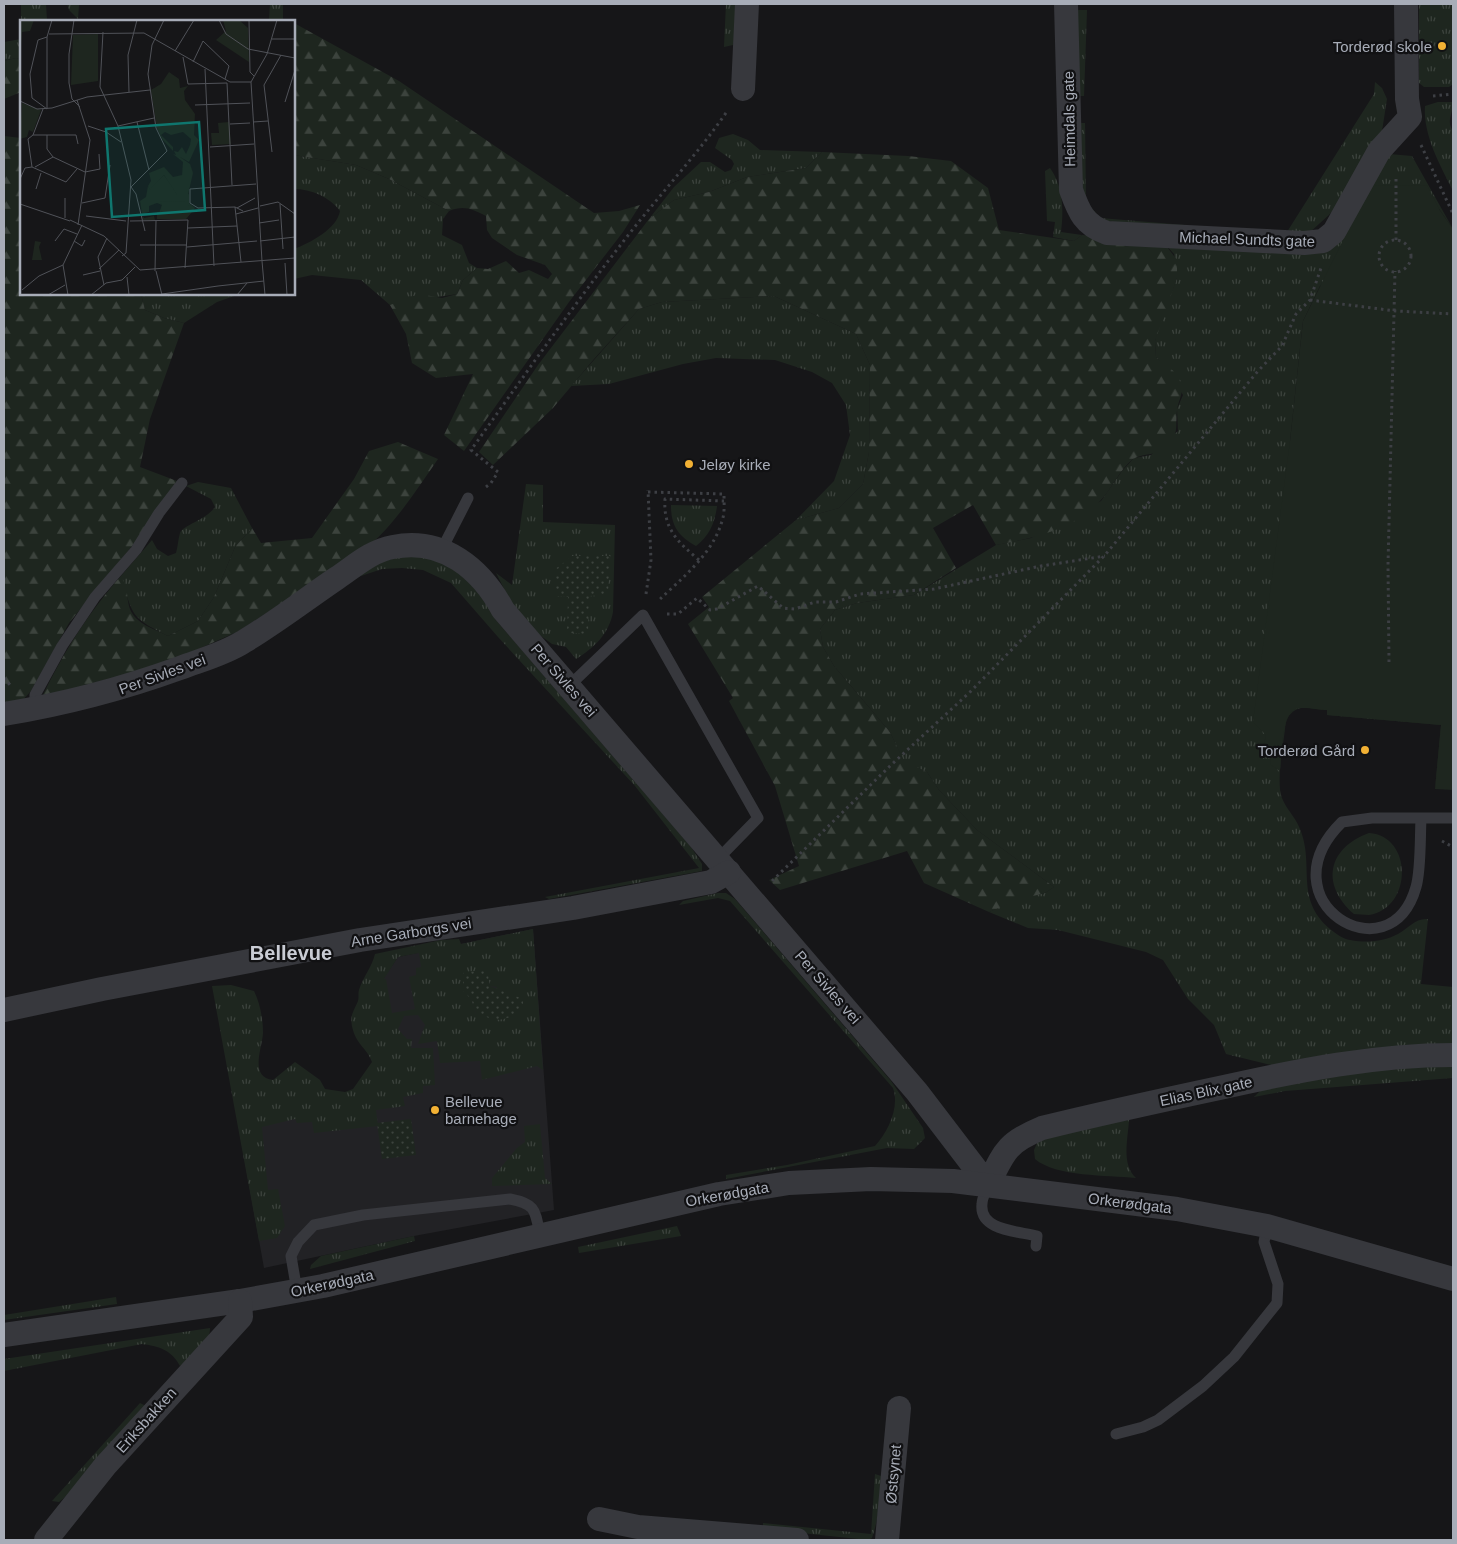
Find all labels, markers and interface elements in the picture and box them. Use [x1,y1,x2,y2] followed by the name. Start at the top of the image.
[20,20,295,295] inset map
[1333,38,1432,55] place label: Torderød skole
[1436,40,1448,52] marker: Torderød skole
[1060,71,1078,167] street label: Heimdals gate
[1179,228,1315,250] street label: Michael Sundts gate
[699,456,771,473] place label: Jeløy kirke
[683,458,695,470] marker: Jeløy kirke
[528,640,600,720] street label: Per Sivles vei
[116,650,208,698] street label: Per Sivles vei
[1257,742,1355,759] place label: Torderød Gård
[1359,744,1371,756] marker: Torderød Gård
[350,914,472,950] street label: Arne Garborgs vei
[250,942,332,964] district label: Bellevue
[792,947,864,1027] street label: Per Sivles vei
[1158,1073,1254,1109] street label: Elias Blix gate
[445,1093,517,1127] place label: Bellevue barnehage
[429,1104,441,1116] marker: Bellevue barnehage
[684,1178,771,1210] street label: Orkerødgata
[1087,1189,1173,1217] street label: Orkerødgata
[289,1266,376,1300] street label: Orkerødgata
[112,1384,180,1456] street label: Eriksbakken
[882,1443,904,1504] street label: Østsynet

